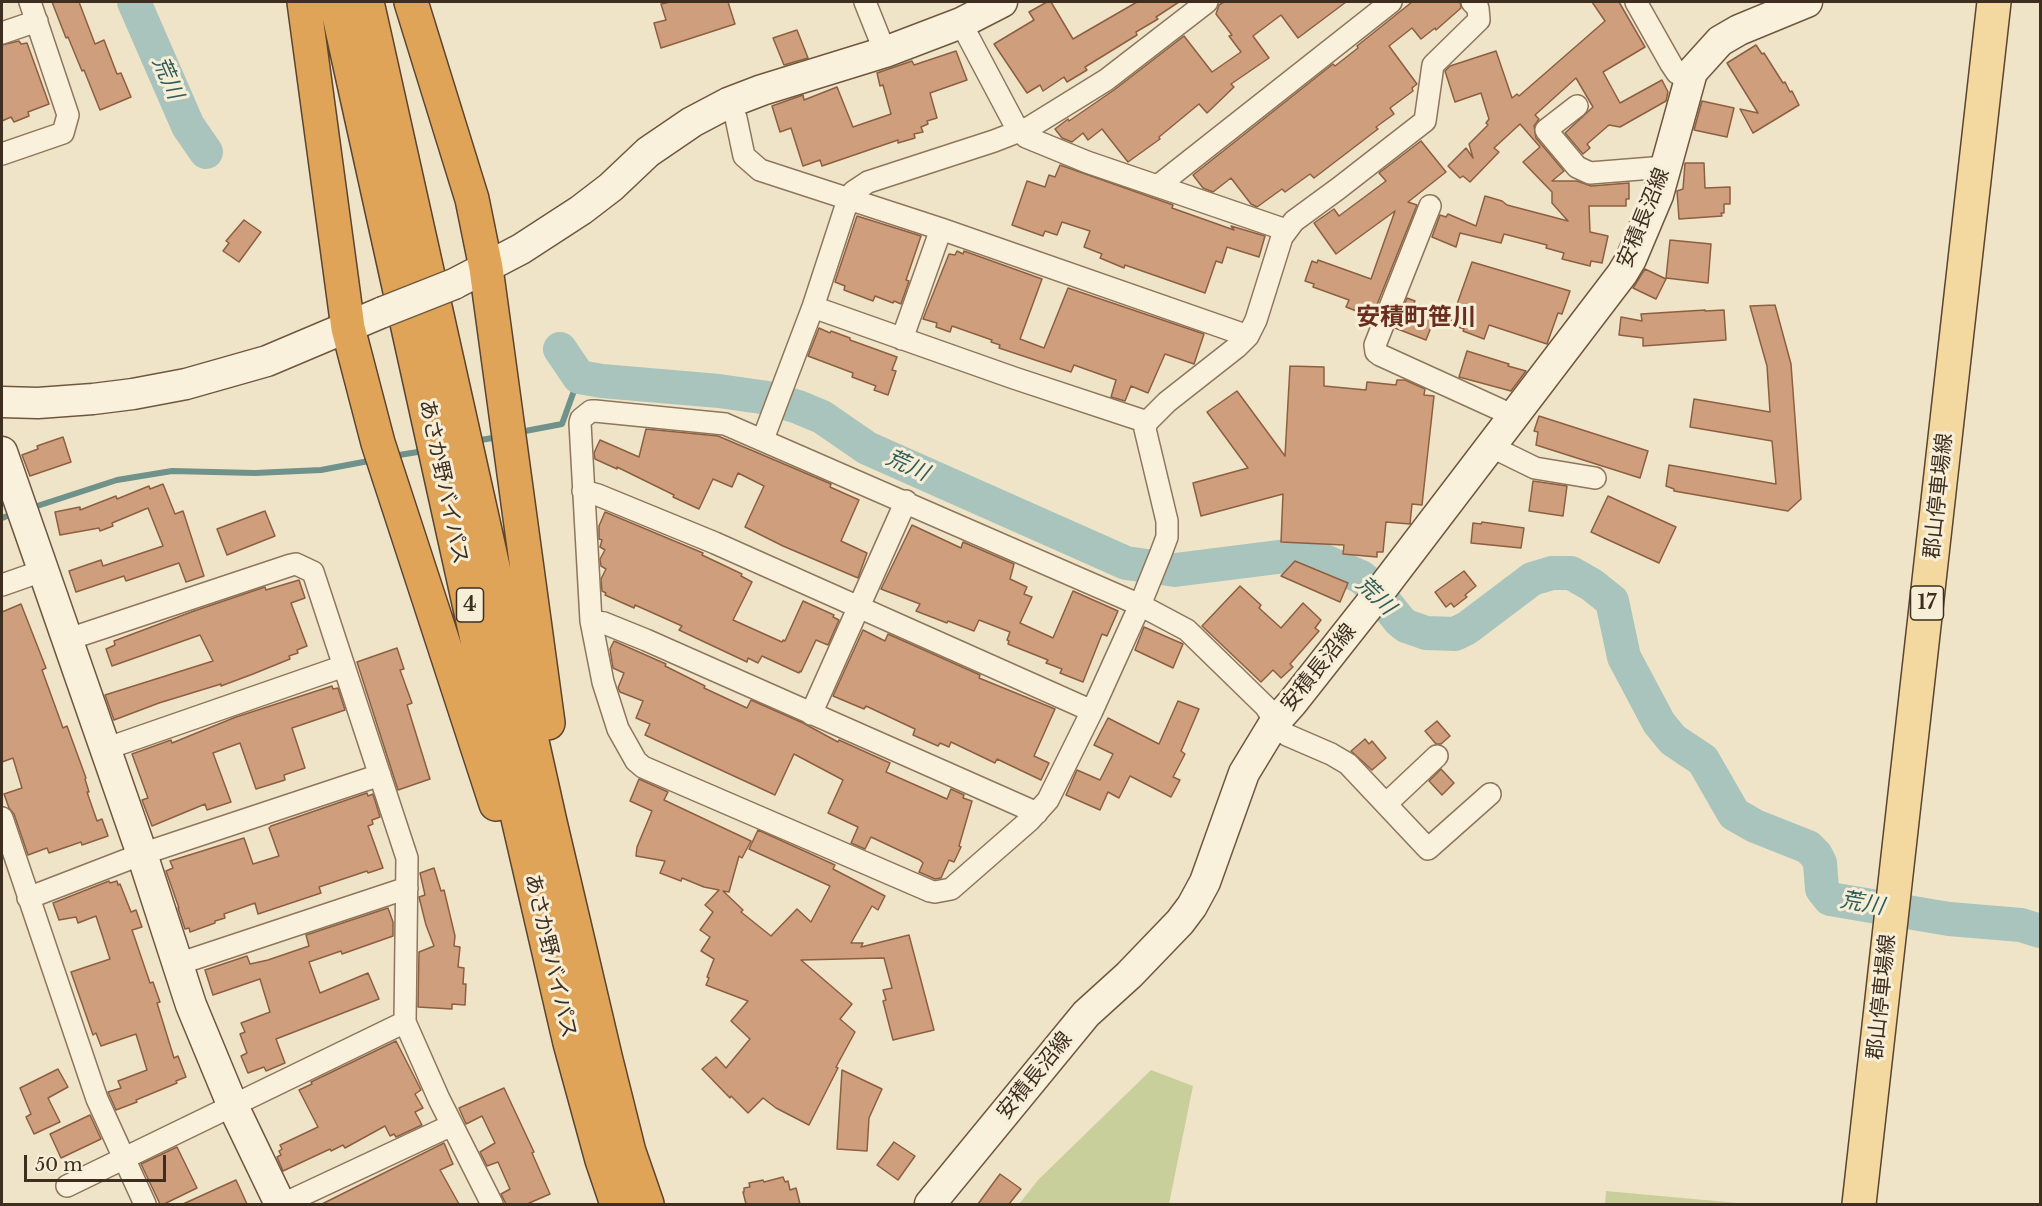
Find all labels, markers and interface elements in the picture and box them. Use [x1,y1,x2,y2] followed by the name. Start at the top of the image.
[146,53,188,103] water label: 荒川
[1613,165,1675,271] street label: 安積長沼線
[1356,304,1476,332] district label: 安積町笹川
[413,397,473,567] street label: あさか野バイパス
[1920,432,1958,560] street label: 郡山停車場線
[882,445,932,487] water label: 荒川
[1350,571,1400,621] water label: 荒川
[1910,586,1944,620] road number: 17
[456,588,484,622] road number: 4
[1276,619,1362,717] street label: 安積長沼線
[519,871,581,1041] street label: あさか野バイパス
[1838,887,1886,921] water label: 荒川
[1863,933,1901,1061] street label: 郡山停車場線
[992,1027,1078,1125] street label: 安積長沼線
[27,1143,170,1181] scale bar
[35,1154,83,1176] text: 50 m

